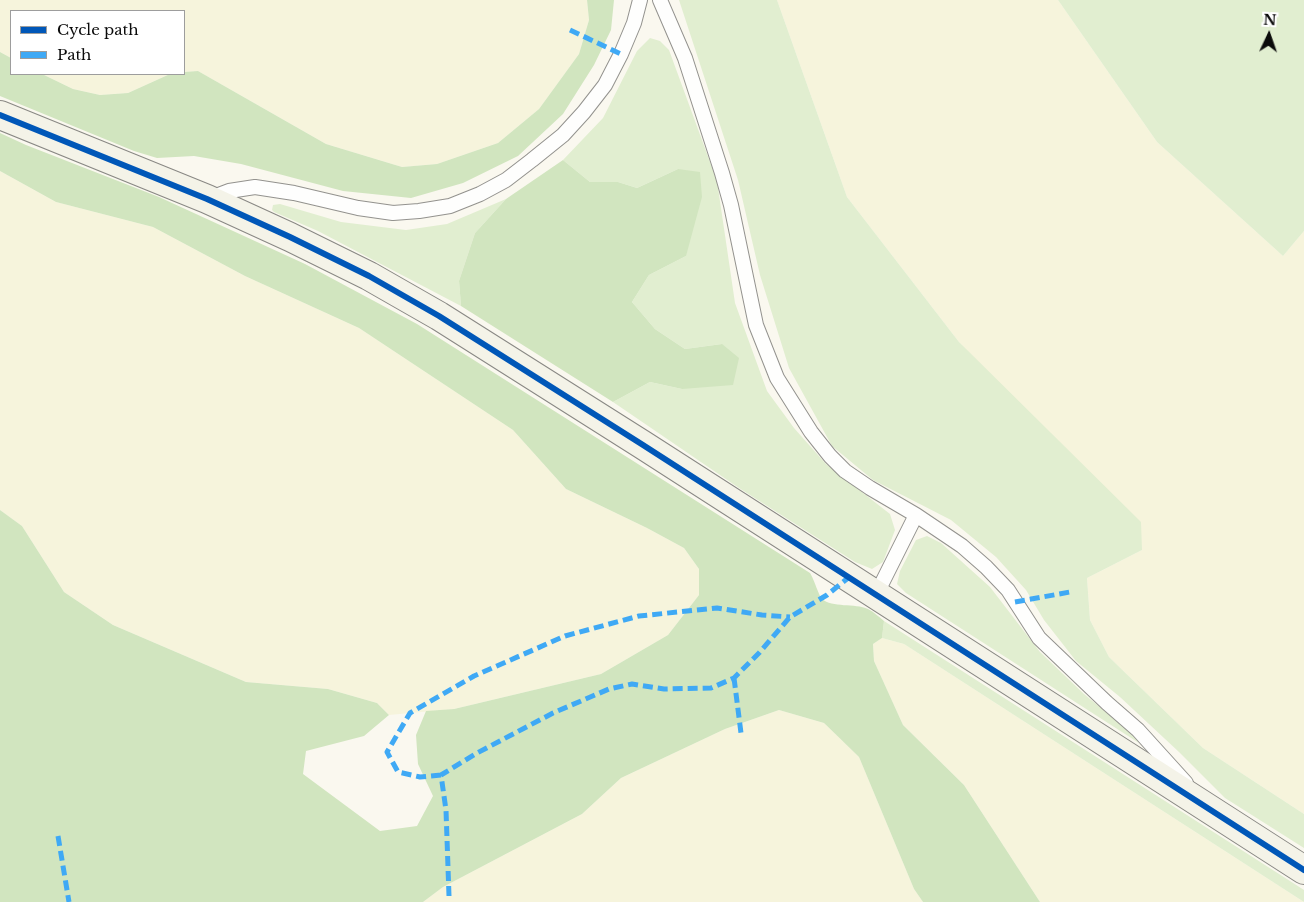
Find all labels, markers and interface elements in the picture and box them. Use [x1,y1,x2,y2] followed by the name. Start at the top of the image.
[10,10,185,75] legend
[1244,10,1294,60] north arrow
[1263,11,1277,29] text: N
[57,20,139,39] text: Cycle path
[57,45,91,64] text: Path

